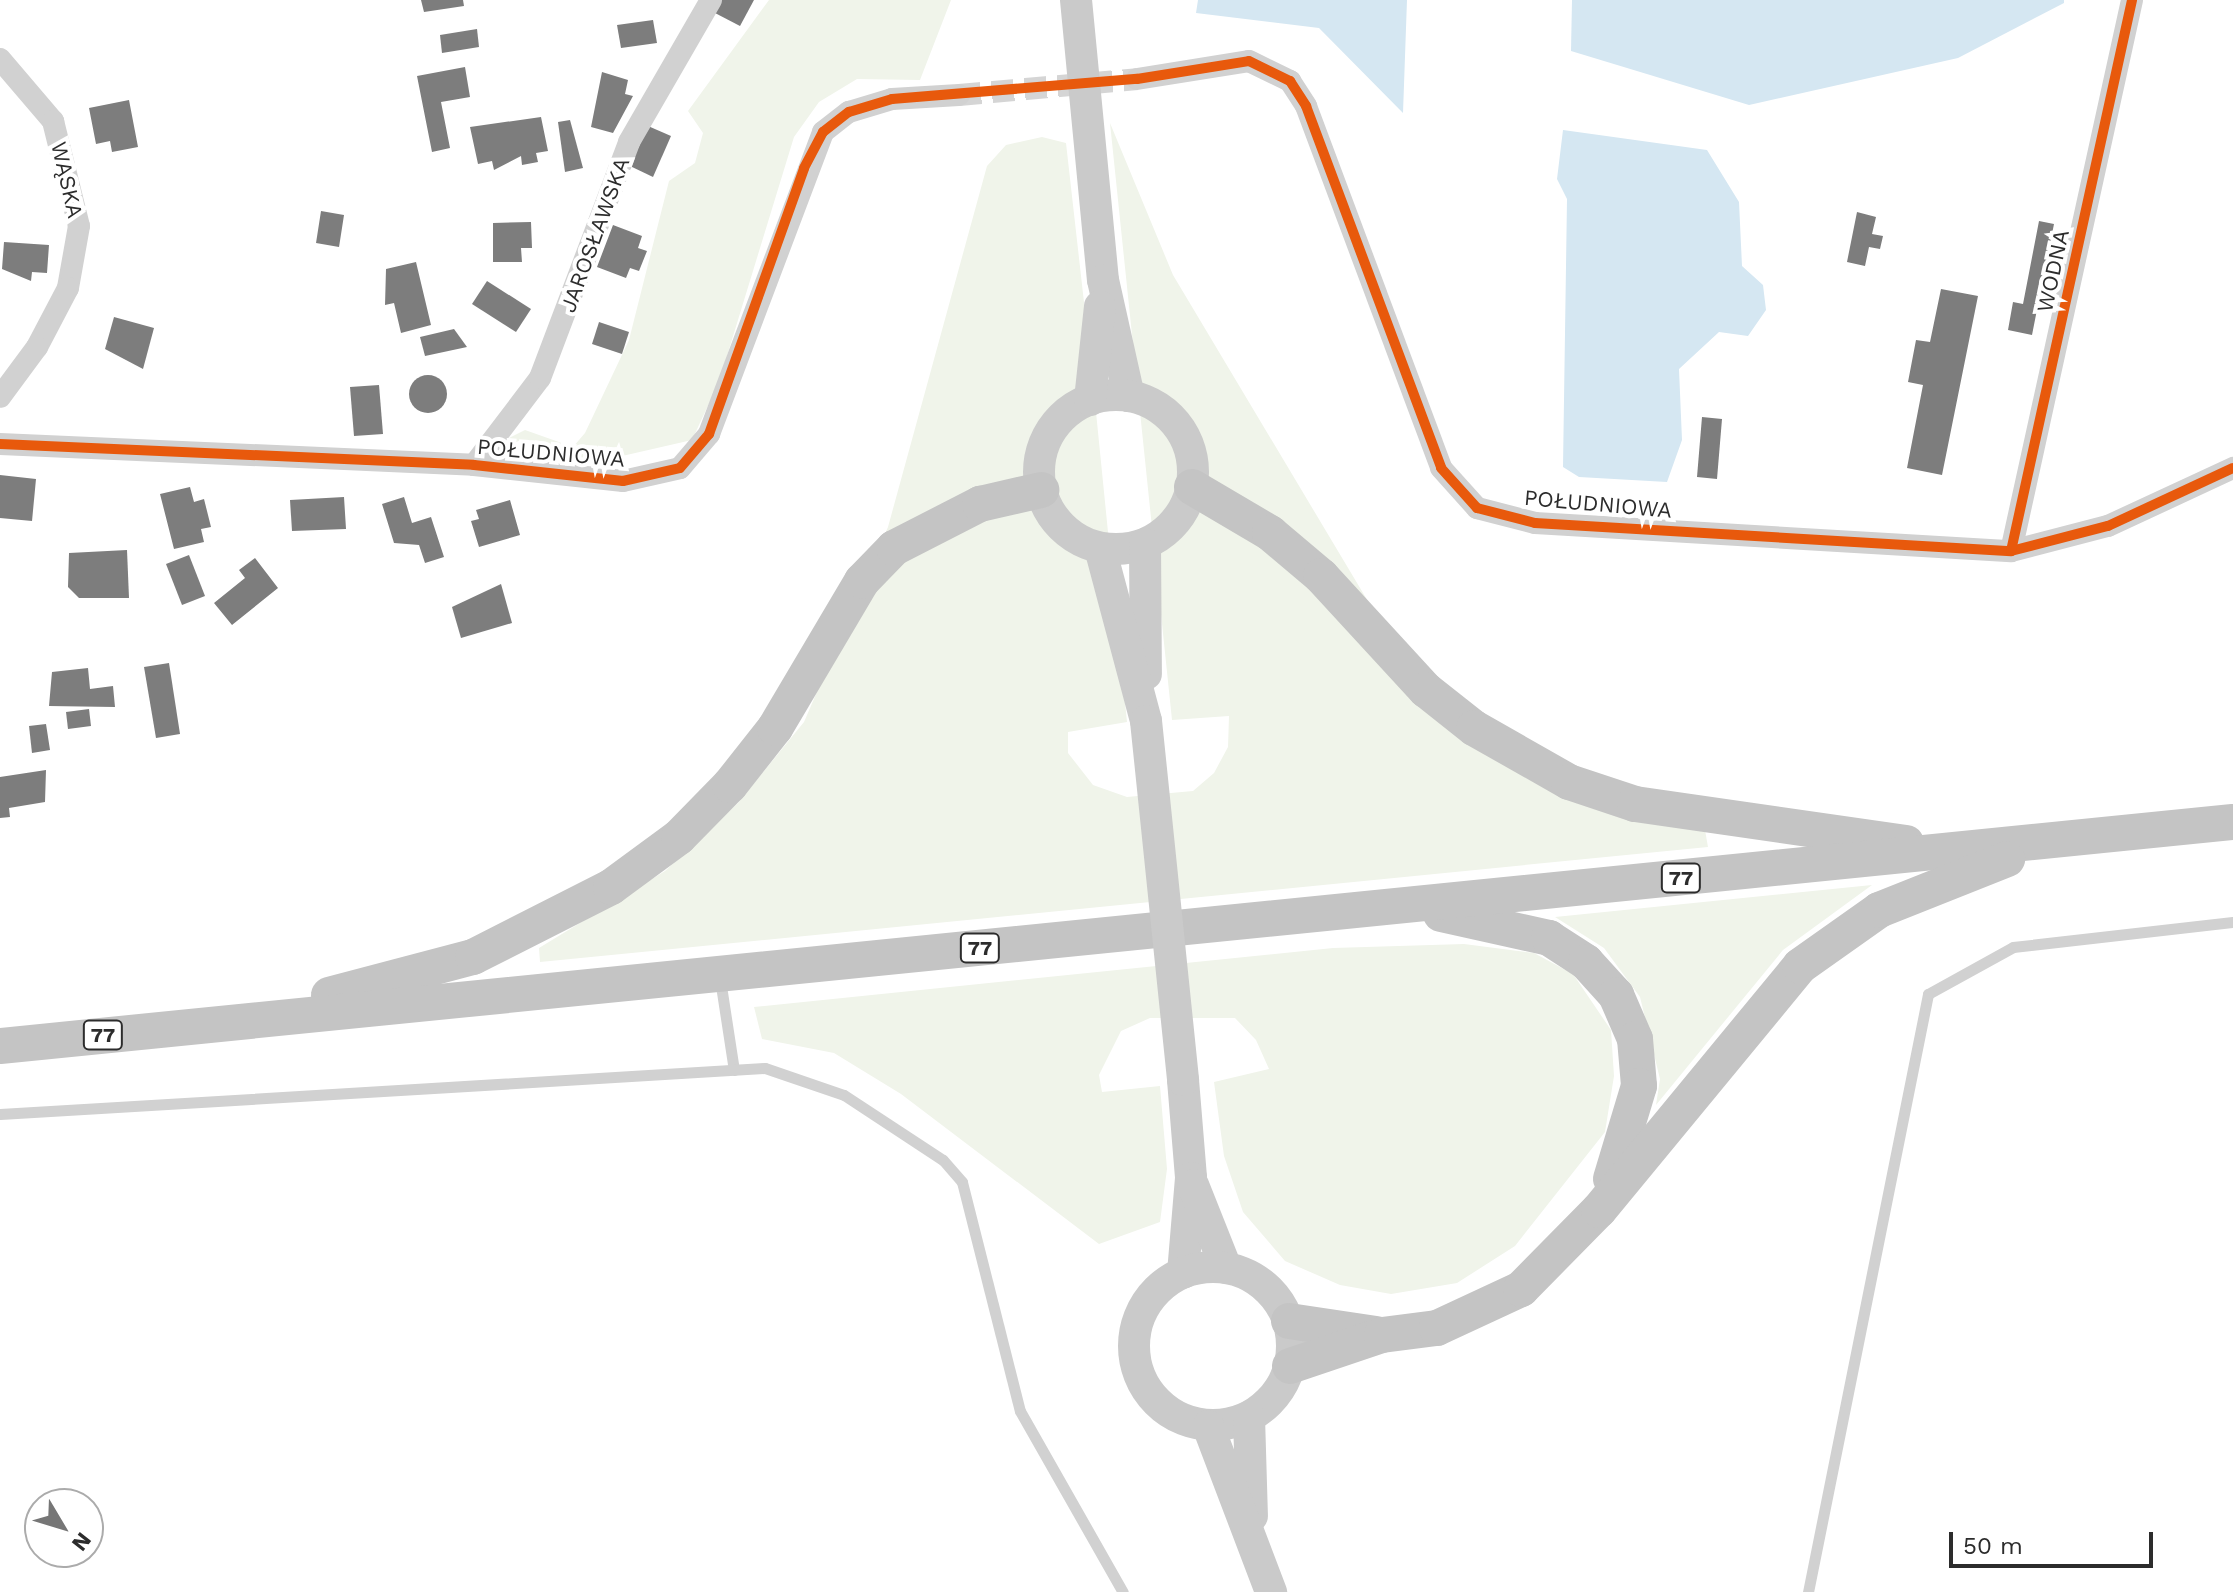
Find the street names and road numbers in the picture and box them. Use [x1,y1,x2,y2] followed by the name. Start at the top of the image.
[45,139,89,221] street label: WĄSKA
[555,154,635,316] street label: JAROSŁAWSKA
[2031,227,2075,315] street label: WODNA
[476,433,626,473] street label: POŁUDNIOWA
[1523,484,1673,524] street label: POŁUDNIOWA
[1659,862,1703,894] road number: 77
[958,932,1002,964] road number: 77
[81,1019,125,1051] road number: 77

